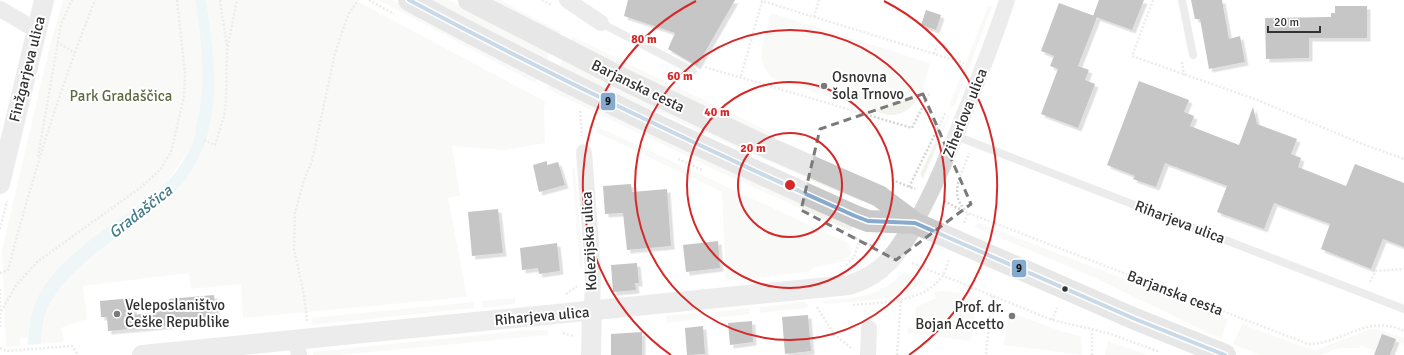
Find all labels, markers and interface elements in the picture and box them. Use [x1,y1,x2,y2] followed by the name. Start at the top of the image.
[1268,8,1320,34] scale bar
[5,14,49,124] street label: Finžgarjeva ulica
[1274,15,1299,30] text: 20 m
[631,32,657,47] text: 80 m
[589,56,687,116] street label: Barjanska cesta
[939,66,991,160] street label: Ziherlova ulica
[832,68,904,103] place label: Osnovna šola Trnovo
[667,69,693,84] text: 60 m
[819,81,829,91] marker: Osnovna šola Trnovo
[70,87,172,105] park label: Park Gradaščica
[600,92,616,111] line badge: 9
[605,95,611,108] text: 9
[704,105,730,120] text: 40 m
[740,141,766,156] text: 20 m
[783,178,797,192] centre of rings
[105,180,177,243] water label: Gradaščica
[577,191,601,291] street label: Kolezijska ulica
[1132,197,1228,247] street label: Riharjeva ulica
[1011,259,1027,278] line badge: 9
[1016,262,1022,275] text: 9
[1124,266,1226,320] street label: Barjanska cesta
[1060,284,1070,294] unlabelled marker
[125,296,230,331] place label: Veleposlaništvo Češke Republike
[915,298,1004,333] place label: Prof. dr. Bojan Accetto
[494,303,590,329] street label: Riharjeva ulica
[112,309,122,319] marker: Veleposlaništvo Češke Republike
[1007,311,1017,321] marker: Prof. dr. Bojan Accetto

